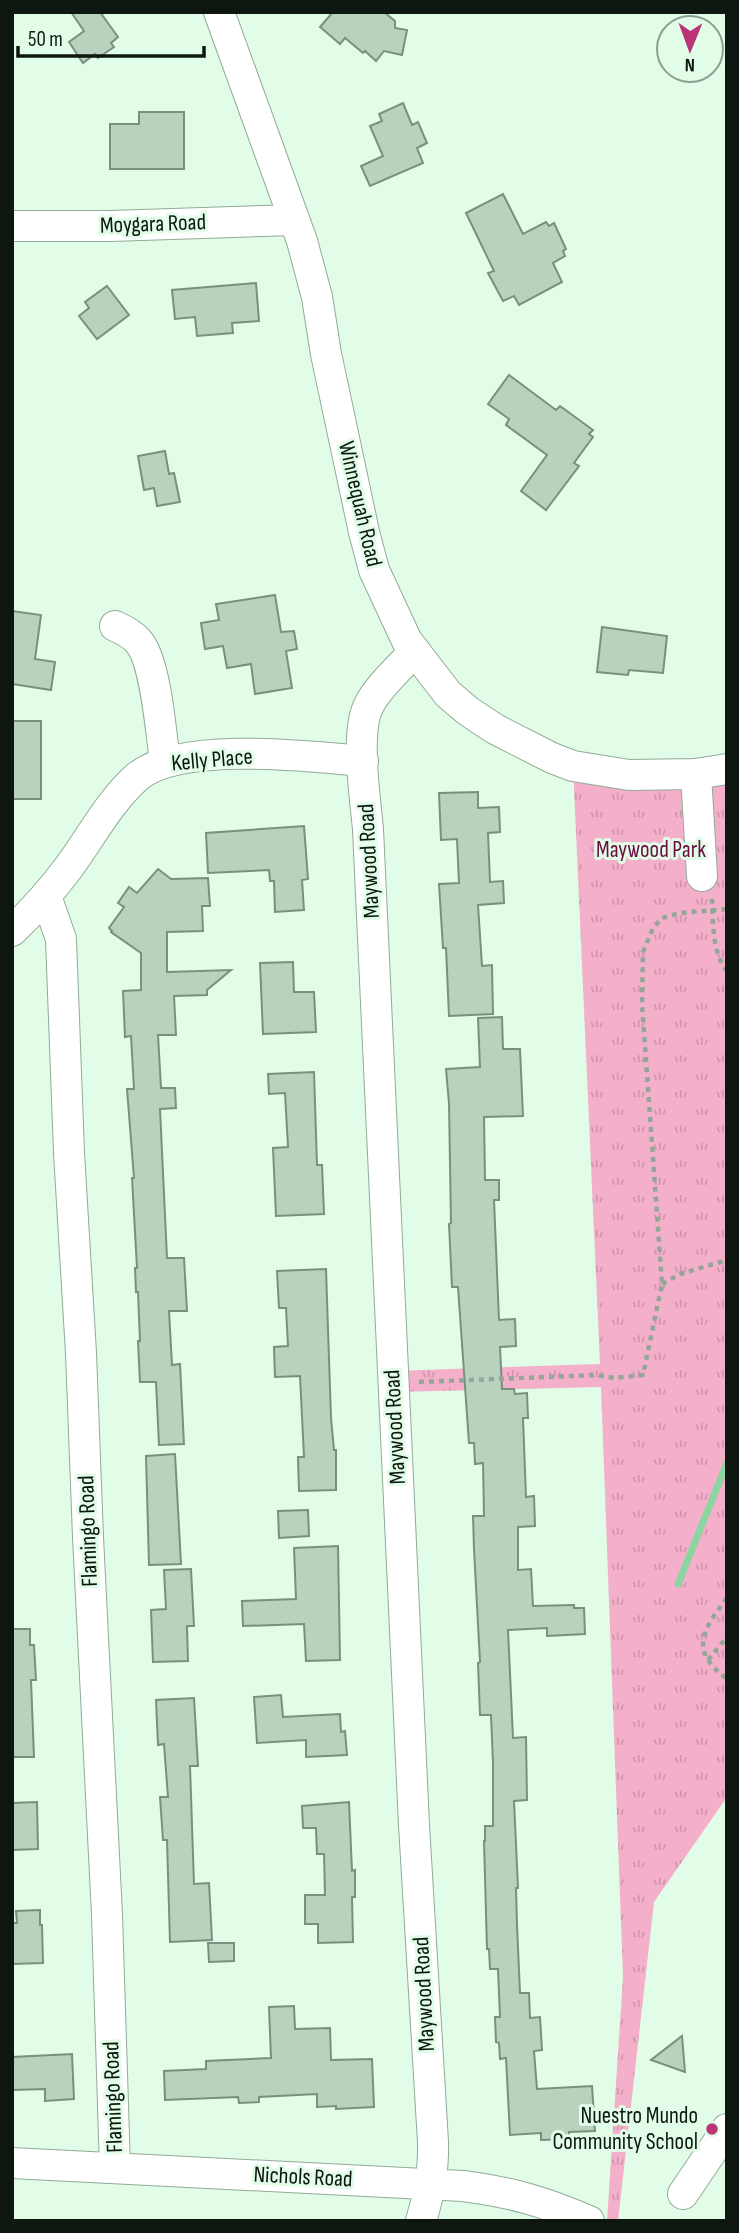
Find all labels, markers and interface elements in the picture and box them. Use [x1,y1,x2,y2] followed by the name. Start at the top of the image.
[18,14,203,58] scale bar
[655,14,725,84] north arrow
[28,27,63,52] text: 50 m
[684,53,695,76] text: N
[99,208,207,240] street label: Moygara Road
[332,438,388,570] street label: Winnequah Road
[170,742,254,778] street label: Kelly Place
[352,803,386,919] street label: Maywood Road
[596,836,706,864] park label: Maywood Park
[378,1369,412,1485] street label: Maywood Road
[72,1475,104,1587] street label: Flamingo Road
[407,1936,441,2052] street label: Maywood Road
[97,2041,129,2153] street label: Flamingo Road
[552,2102,698,2156] place label: Nuestro Mundo Community School
[704,2121,720,2137] marker: Nuestro Mundo Community School
[253,2160,353,2194] street label: Nichols Road

